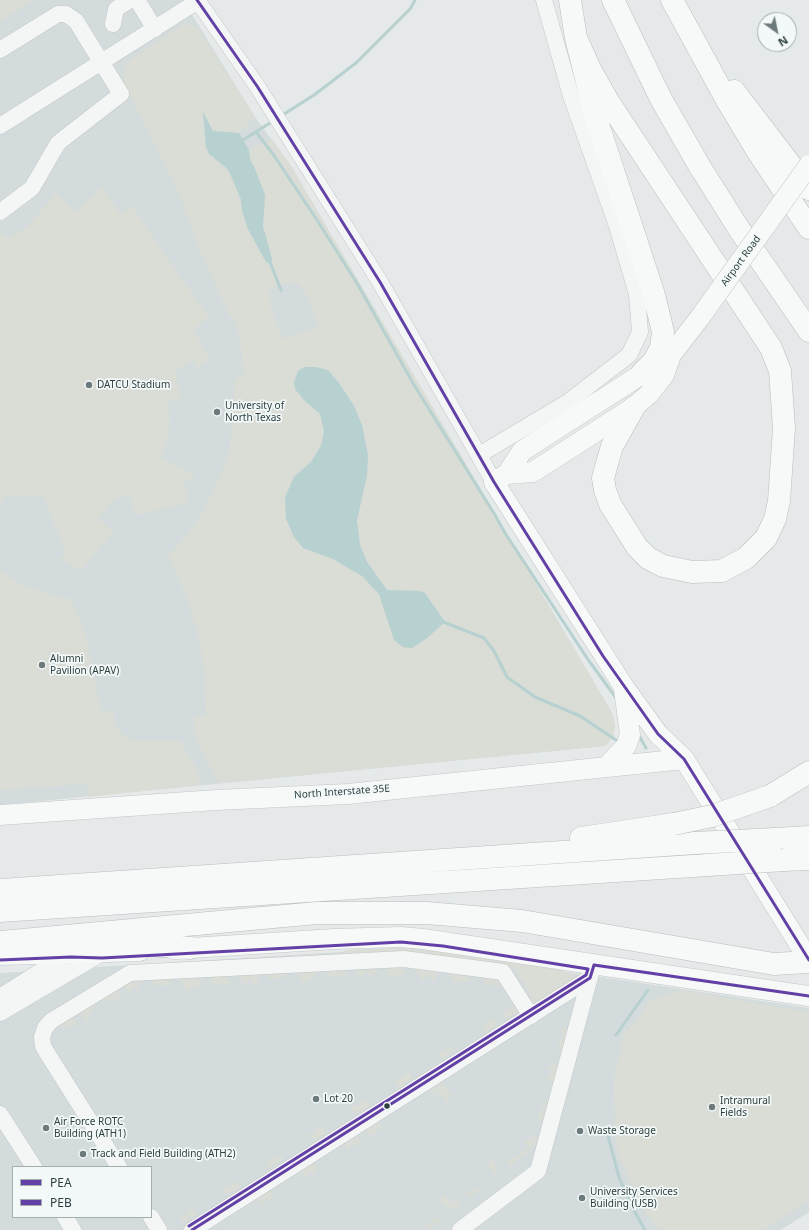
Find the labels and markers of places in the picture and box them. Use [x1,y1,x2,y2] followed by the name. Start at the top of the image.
[97,379,170,391] place label: DATCU Stadium
[84,380,94,390] marker: DATCU Stadium
[225,400,284,424] place label: University of North Texas
[212,407,222,417] marker: University of North Texas
[50,653,119,676] place label: Alumni Pavilion (APAV)
[37,660,47,670] marker: Alumni Pavilion (APAV)
[324,1093,353,1105] place label: Lot 20
[311,1094,321,1104] marker: Lot 20
[720,1095,770,1118] place label: Intramural Fields
[382,1101,392,1111] unlabelled marker
[707,1102,717,1112] marker: Intramural Fields
[54,1116,126,1140] place label: Air Force ROTC Building (ATH1)
[41,1123,51,1133] marker: Air Force ROTC Building (ATH1)
[588,1125,656,1137] place label: Waste Storage
[575,1126,585,1136] marker: Waste Storage
[91,1148,235,1160] place label: Track and Field Building (ATH2)
[78,1149,88,1159] marker: Track and Field Building (ATH2)
[590,1186,678,1210] place label: University Services Building (USB)
[577,1193,587,1203] marker: University Services Building (USB)

